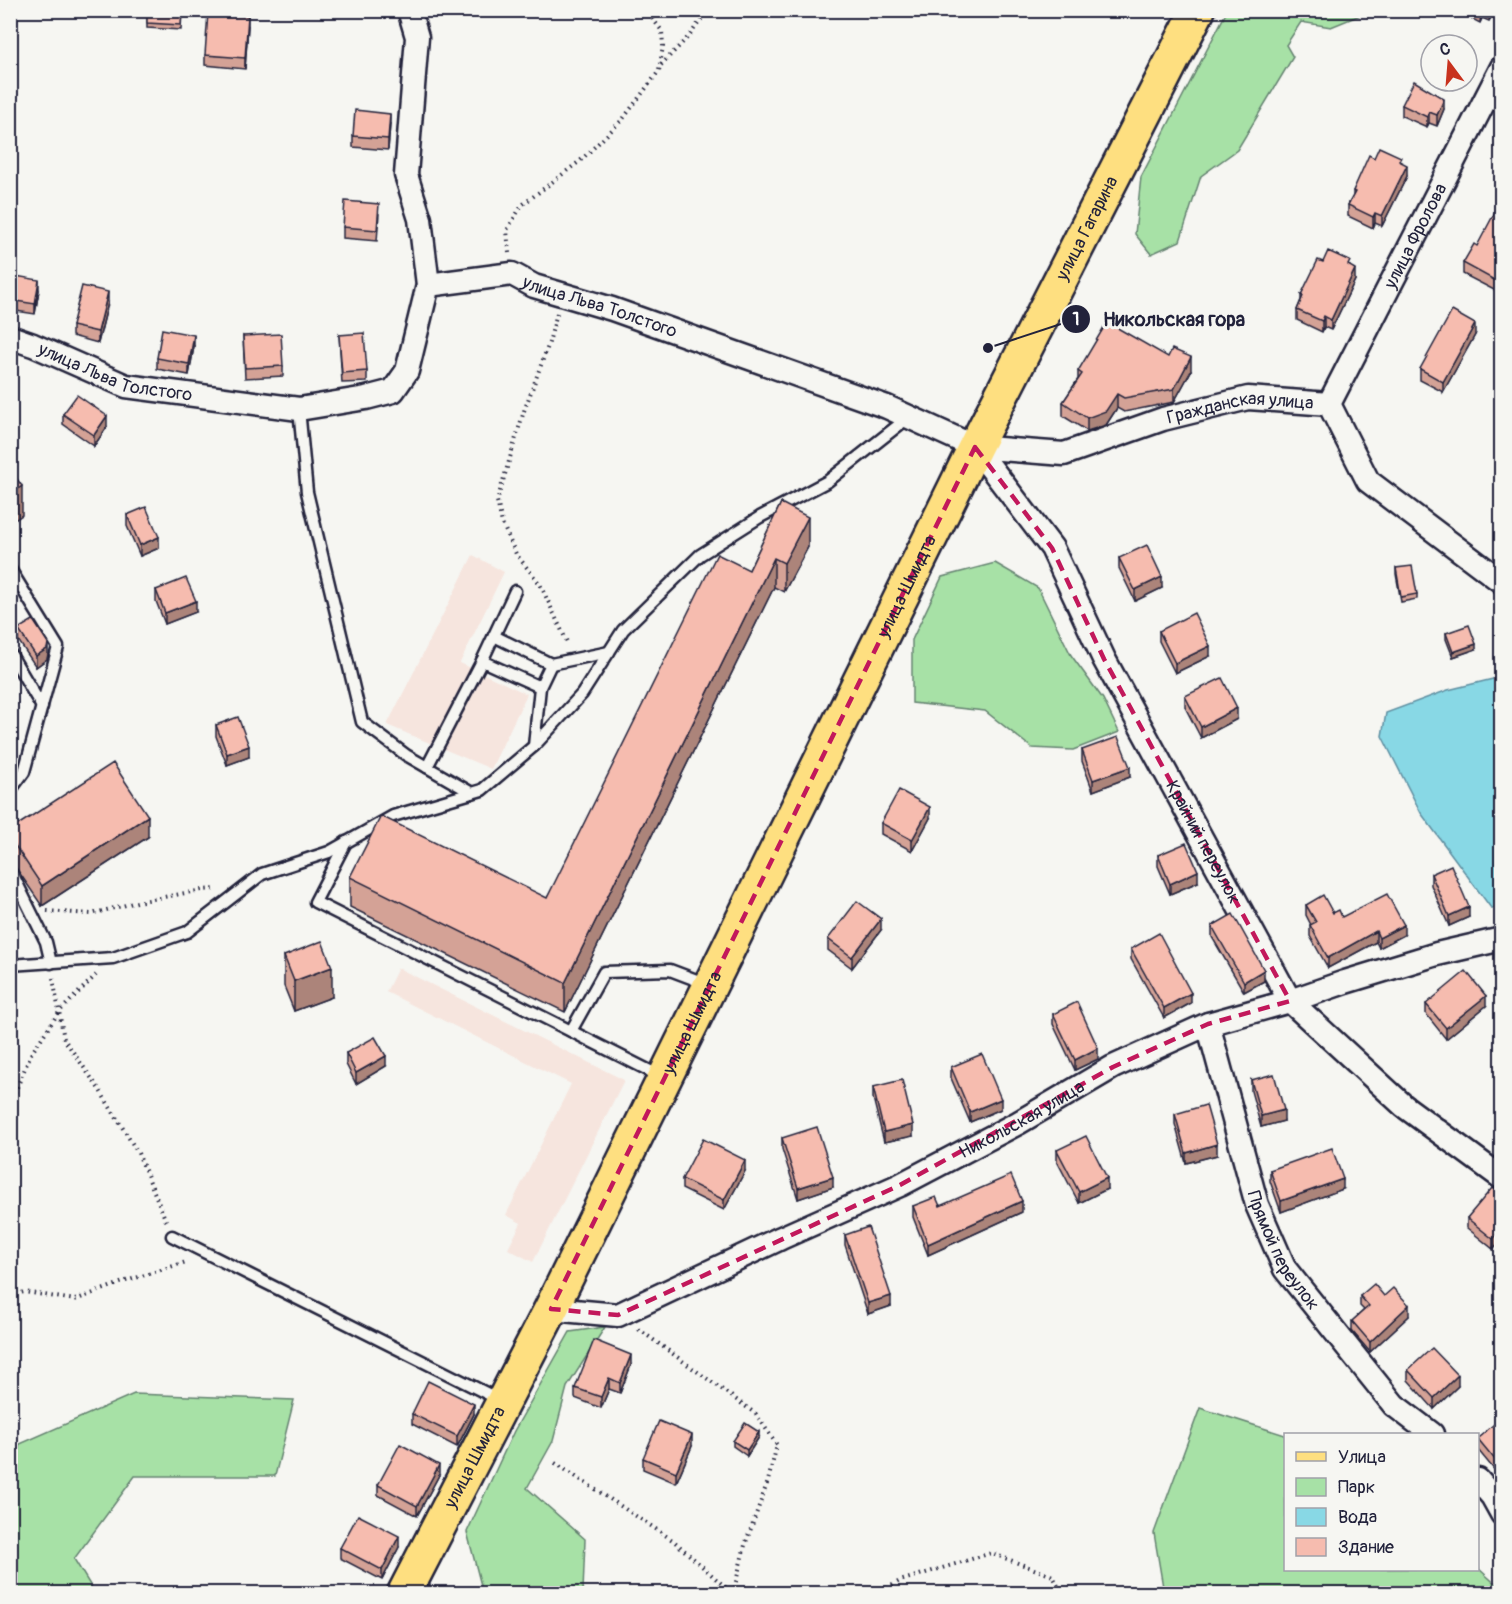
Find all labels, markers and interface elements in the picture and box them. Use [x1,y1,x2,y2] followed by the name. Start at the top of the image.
[1419,33,1479,93] north arrow
[1438,39,1453,61] text: С
[1050,172,1123,285] street label: улица Гагарина
[1378,179,1452,293] street label: улица Фролова
[517,270,681,343] street label: улица Льва Толстого
[1061,300,1257,338] callout: Никольская гора
[1103,307,1245,332] text: Никольская гора
[1072,308,1080,331] text: 1
[34,337,194,406] street label: улица Льва Толстого
[1164,387,1315,429] street label: Гражданская улица
[871,531,941,642] street label: улица Шмидта
[1161,776,1246,908] street label: Крайний переулок
[657,967,727,1079] street label: улица Шмидта
[955,1075,1088,1164] street label: Никольская улица
[1242,1188,1325,1315] street label: Прямой переулок
[438,1402,510,1513] street label: улица Шмидта
[1284,1433,1479,1571] legend
[1338,1446,1386,1469] text: Улица
[1338,1476,1375,1499] text: Парк
[1338,1506,1377,1529] text: Вода
[1338,1536,1394,1559] text: Здание

